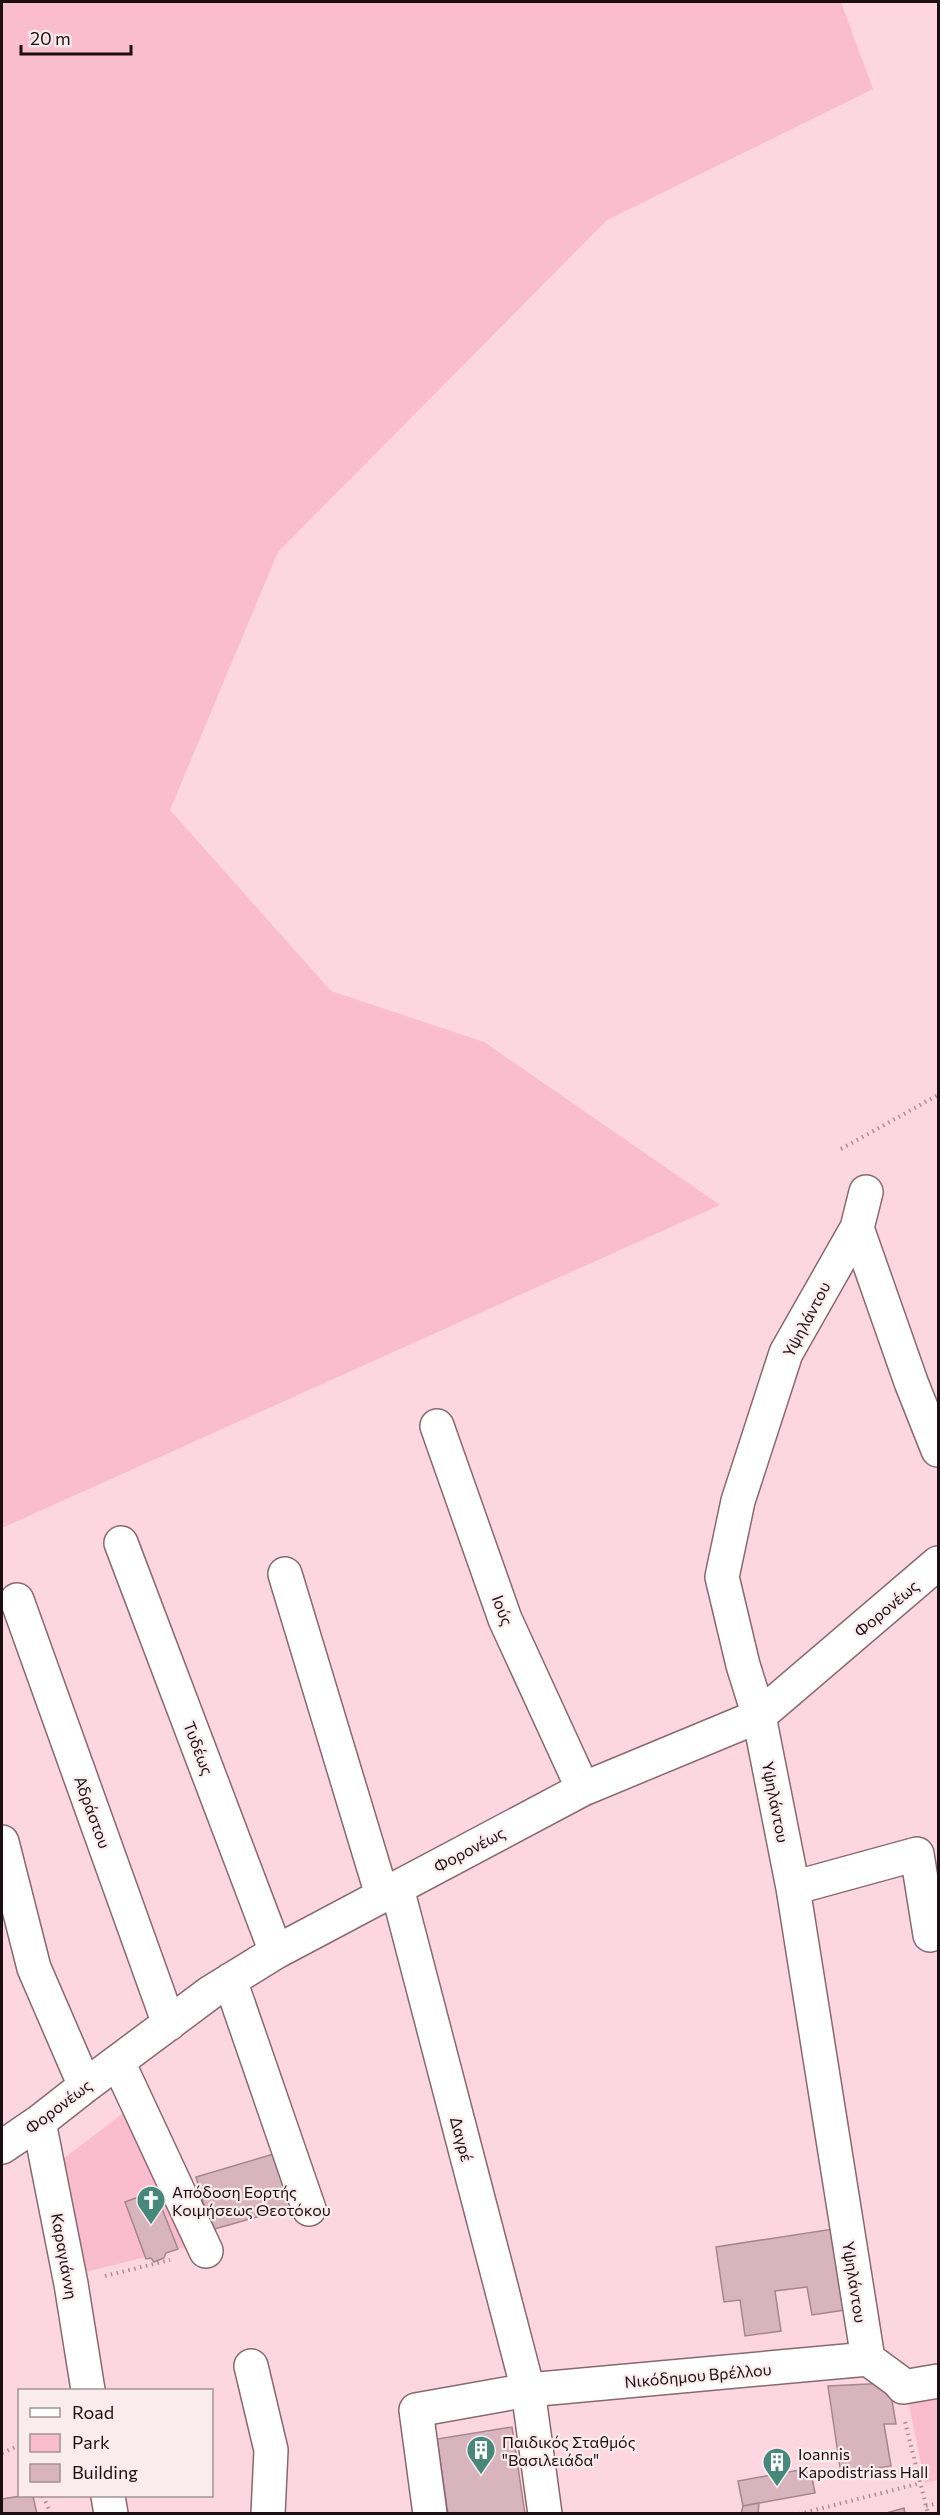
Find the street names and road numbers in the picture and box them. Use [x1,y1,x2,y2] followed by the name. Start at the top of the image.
[778,1278,834,1360] street label: Υψηλάντου
[850,1576,922,1640] street label: Φορονέως
[489,1592,517,1628] street label: Ιούς
[180,1719,218,1778] street label: Τυδέως
[759,1760,793,1844] street label: Υψηλάντου
[71,1773,115,1851] street label: Αδράστου
[430,1822,508,1876] street label: Φορονέως
[21,2075,95,2137] street label: Φορονέως
[447,2114,477,2164] street label: Δαγρέ
[48,2211,82,2301] street label: Καραγιάννη
[839,2240,871,2324] street label: Υψηλάντου
[624,2359,772,2391] street label: Νικόδημου Βρέλλου

